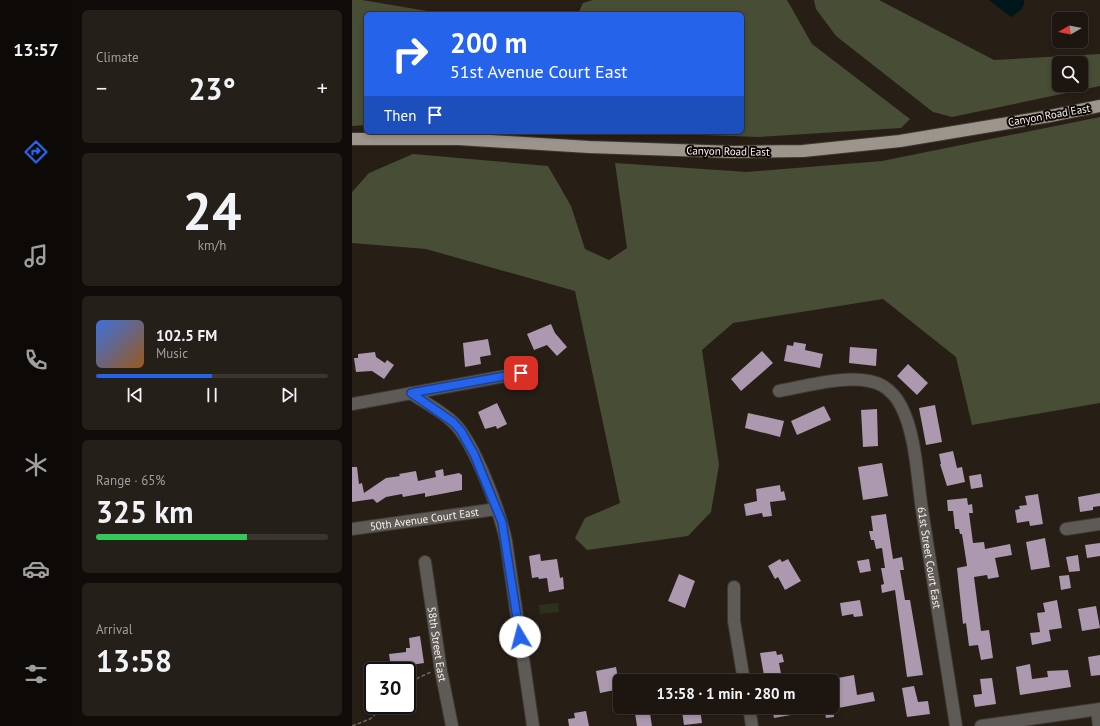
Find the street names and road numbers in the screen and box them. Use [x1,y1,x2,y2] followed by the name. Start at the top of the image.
[1007,101,1092,129] street label: Canyon Road East
[686,143,770,159] street label: Canyon Road East
[369,505,480,533] street label: 50th Avenue Court East
[915,506,944,610] street label: 61st Street Court East
[425,606,450,683] street label: 58th Street East

